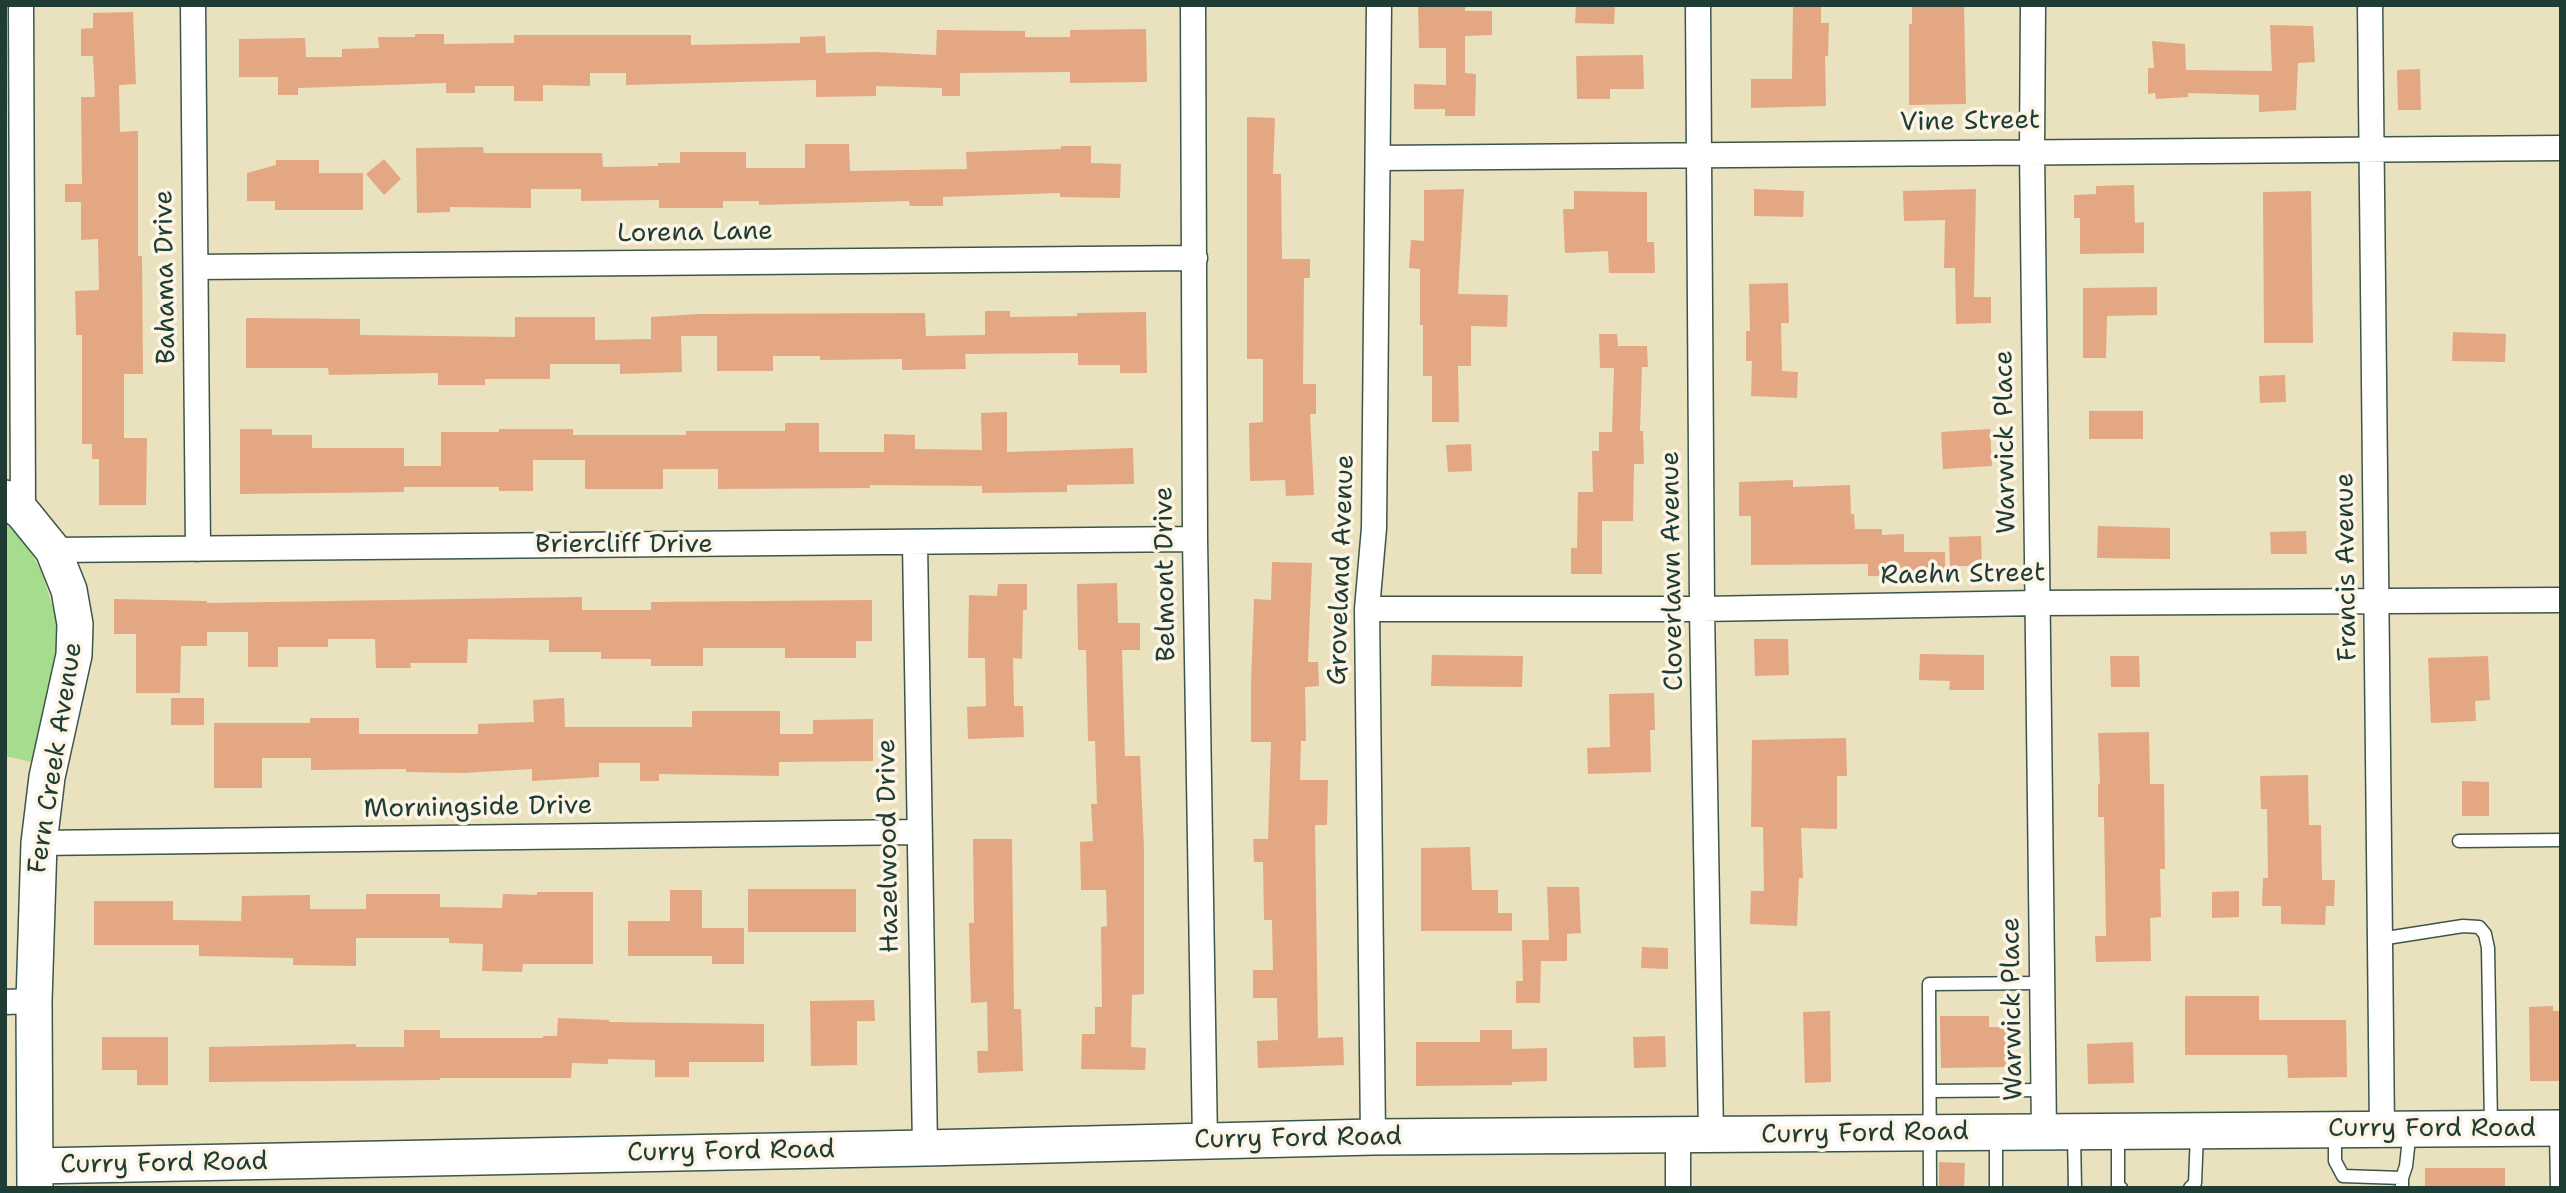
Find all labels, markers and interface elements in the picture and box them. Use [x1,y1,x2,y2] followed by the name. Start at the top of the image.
[1900,105,2040,139] street label: Vine Street
[149,190,183,364] street label: Bahama Drive
[617,216,773,250] street label: Lorena Lane
[1989,350,2023,534] street label: Warwick Place
[1655,451,1691,691] street label: Cloverlawn Avenue
[1322,454,1362,686] street label: Groveland Avenue
[2330,472,2364,662] street label: Francis Avenue
[1149,486,1183,662] street label: Belmont Drive
[535,529,713,561] street label: Briercliff Drive
[1880,558,2046,592] street label: Raehn Street
[22,640,90,876] street label: Fern Creek Avenue
[872,738,906,954] street label: Hazelwood Drive
[363,790,593,826] street label: Morningside Drive
[1996,917,2030,1101] street label: Warwick Place
[2328,1113,2536,1145] street label: Curry Ford Road
[1761,1117,1969,1151] street label: Curry Ford Road
[1194,1122,1402,1156] street label: Curry Ford Road
[627,1135,835,1169] street label: Curry Ford Road
[60,1147,268,1181] street label: Curry Ford Road

